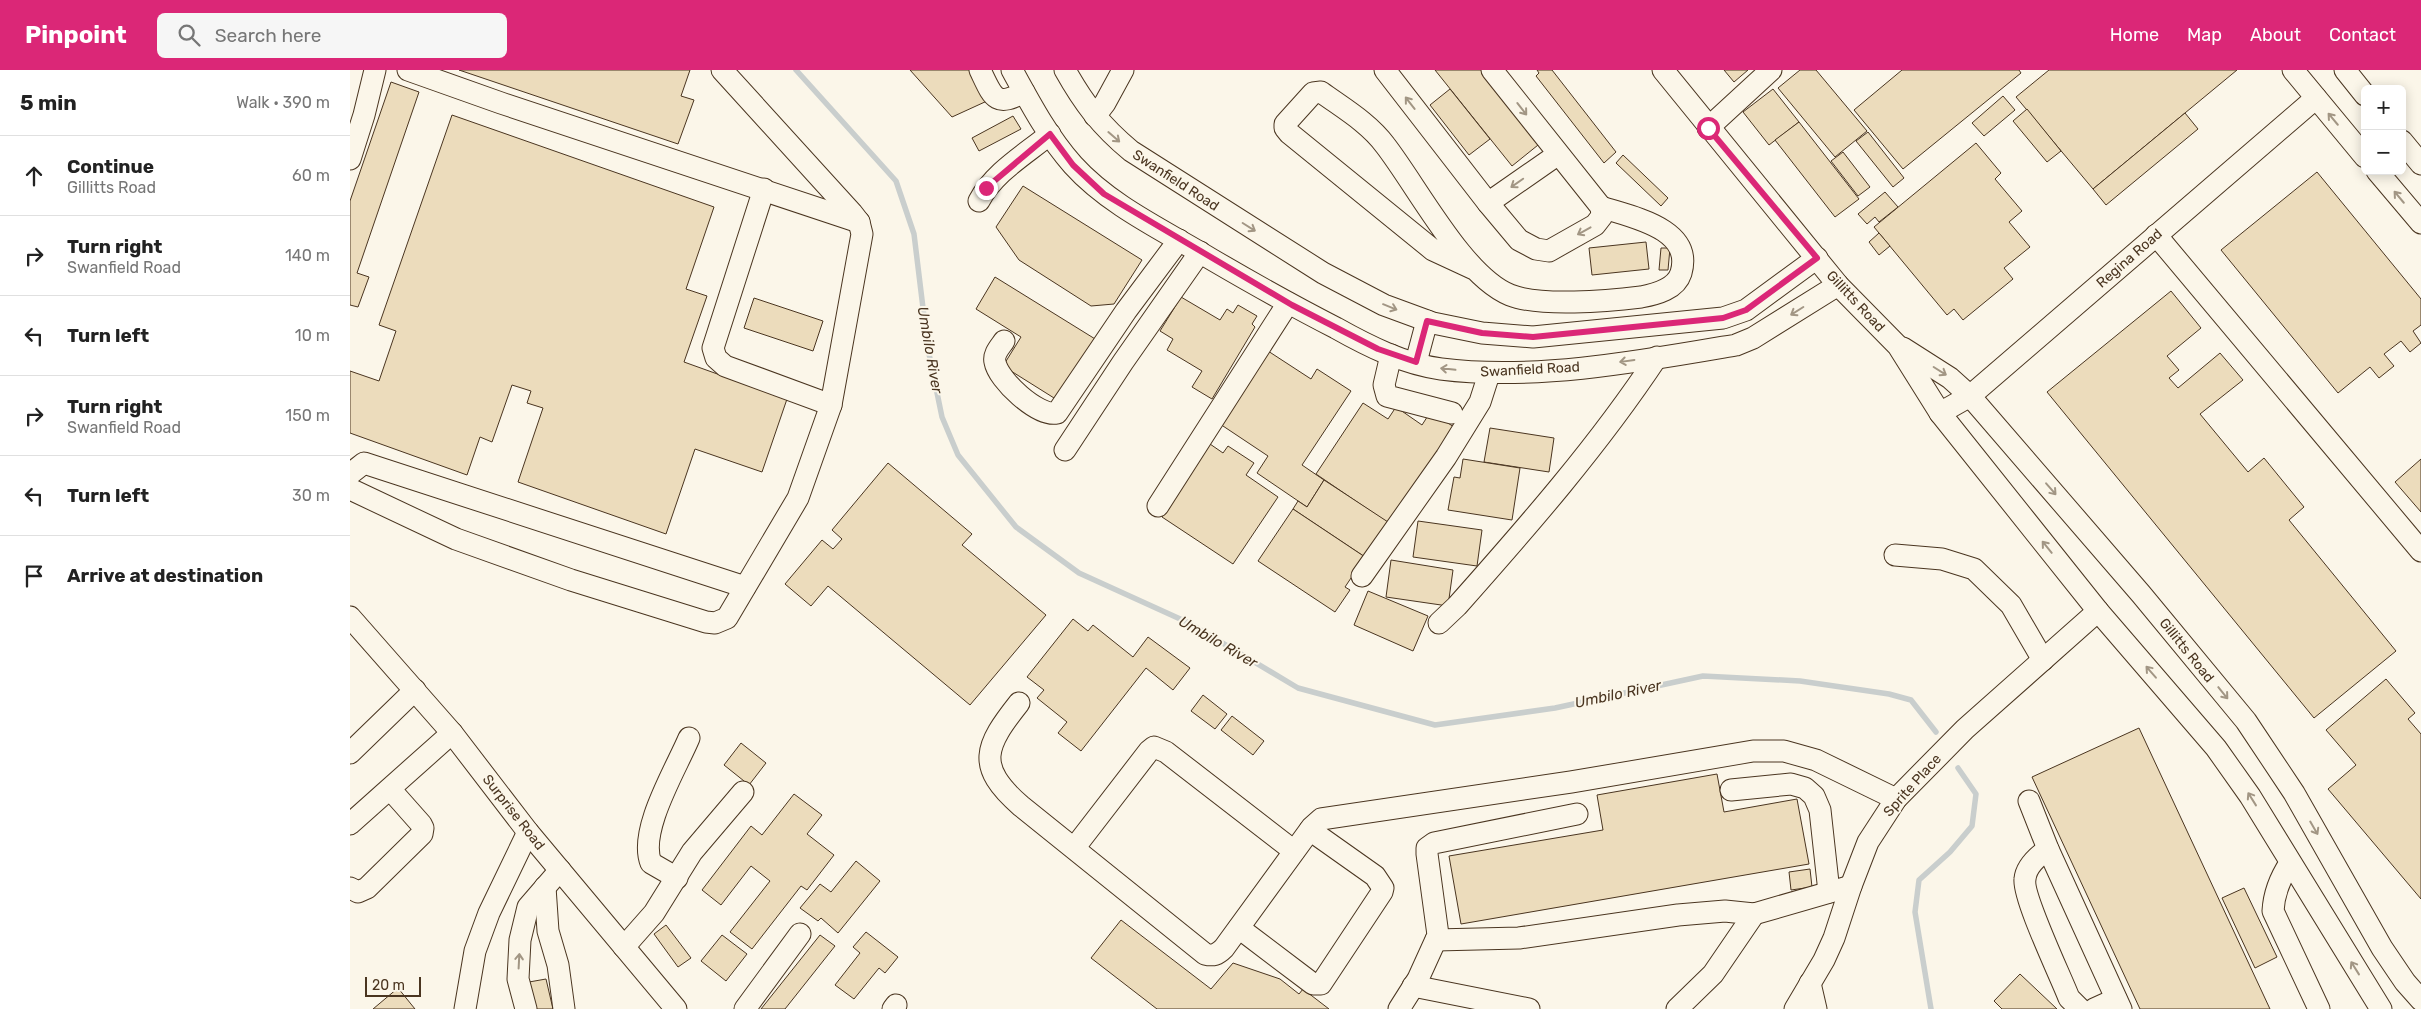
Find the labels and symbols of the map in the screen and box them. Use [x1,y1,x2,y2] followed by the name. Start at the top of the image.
[1405,97,1416,110] one-way arrow
[1516,102,1527,115] one-way arrow
[2328,113,2339,126] one-way arrow
[1697,117,1720,140] route start
[1108,131,1121,143] one-way arrow
[1129,146,1222,215] street label: Swanfield Road
[975,177,998,200] route end
[1511,178,1525,188] one-way arrow
[2393,191,2405,204] one-way arrow
[1242,222,1256,233] one-way arrow
[2093,225,2166,292] street label: Regina Road
[1577,227,1592,236] one-way arrow
[1823,267,1888,336] street label: Gillitts Road
[1382,303,1397,312] one-way arrow
[914,305,947,396] water label: Umbilo River
[1790,307,1804,317] one-way arrow
[1619,356,1635,366] one-way arrow
[1480,358,1580,381] street label: Swanfield Road
[1440,365,1456,374] one-way arrow
[1932,366,1946,376] one-way arrow
[2045,482,2056,495] one-way arrow
[2042,541,2053,554] one-way arrow
[1175,612,1262,672] water label: Umbilo River
[2156,615,2218,686] street label: Gillitts Road
[2145,666,2157,679] one-way arrow
[1573,676,1664,712] water label: Umbilo River
[2218,687,2229,700] one-way arrow
[1880,750,1945,820] street label: Sprite Place
[479,771,548,853] street label: Surprise Road
[2247,793,2257,807] one-way arrow
[2310,820,2320,834] one-way arrow
[515,953,524,969] one-way arrow
[2349,961,2360,975] one-way arrow
[365,974,421,997] scale bar

